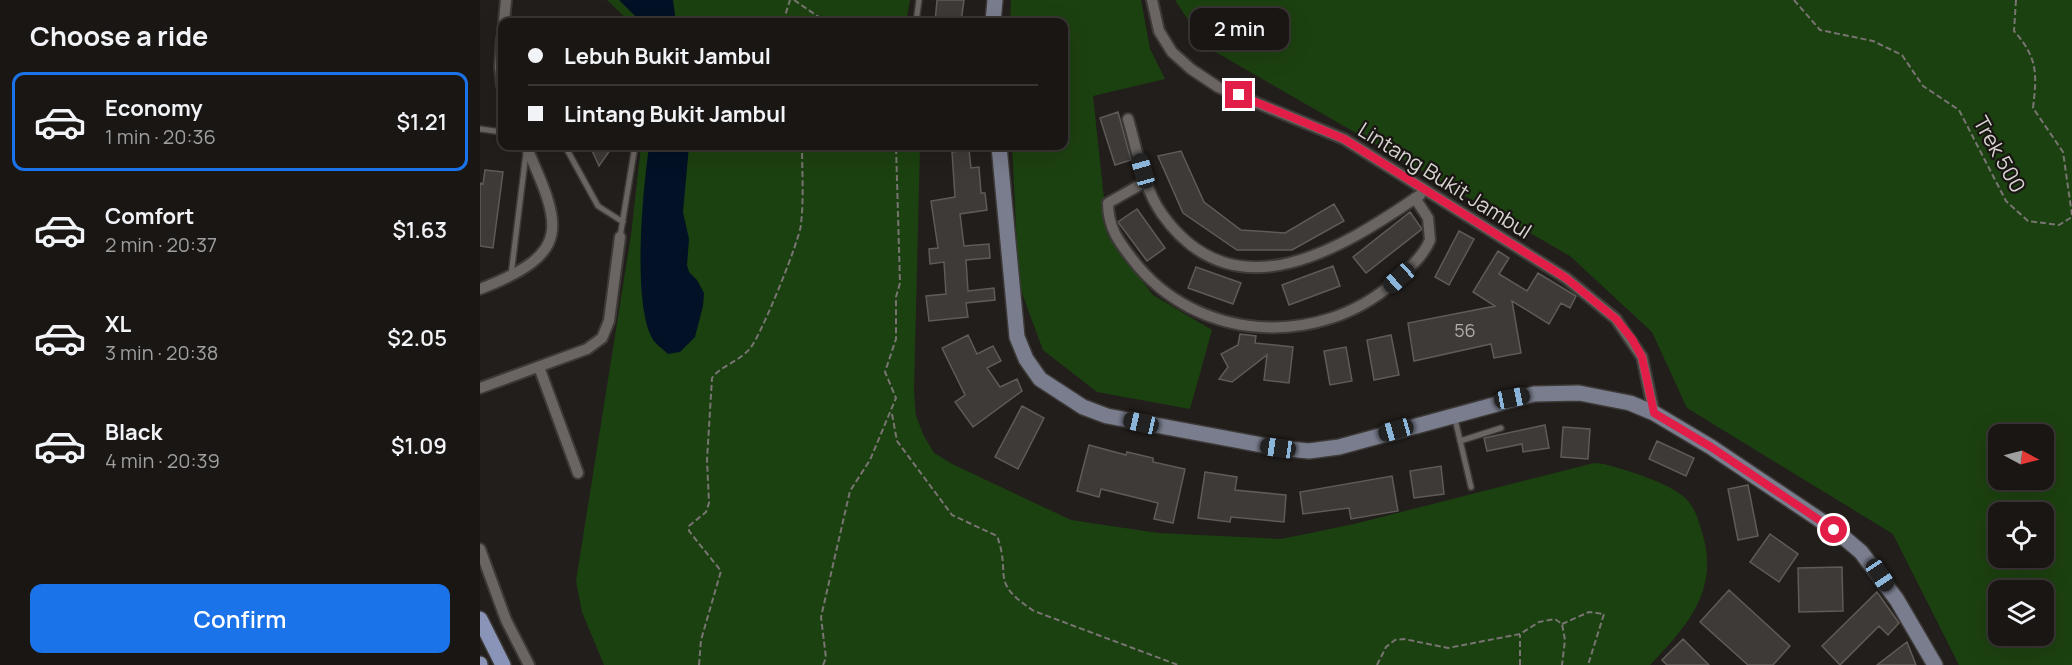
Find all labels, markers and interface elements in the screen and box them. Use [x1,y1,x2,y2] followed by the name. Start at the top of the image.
[1190,8,1288,50] callout: 2 min
[1214,15,1265,42] text: 2 min
[30,17,208,54] text: Choose a ride
[564,41,771,71] text: Lebuh Bukit Jambul
[1225,81,1252,108] route end
[105,93,203,123] text: Economy
[33,95,87,149] icon: car
[564,99,786,129] text: Lintang Bukit Jambul
[397,107,447,137] text: $1.21
[1968,111,2032,197] street label: Trek 500
[1353,115,1537,245] street label: Lintang Bukit Jambul
[105,123,216,150] text: 1 min · 20:36
[1129,151,1157,191] car
[105,201,194,231] text: Comfort
[33,203,87,257] icon: car
[393,215,447,245] text: $1.63
[105,231,217,258] text: 2 min · 20:37
[1380,259,1418,297] car
[105,309,131,339] text: XL
[33,311,87,365] icon: car
[1454,318,1476,342] house number: 56
[387,323,447,353] text: $2.05
[105,339,218,366] text: 3 min · 20:38
[1493,386,1531,410] car
[1121,410,1161,436] car
[1376,416,1416,444] car
[105,417,162,447] text: Black
[33,419,87,473] icon: car
[1988,424,2054,490] north arrow
[1988,424,2054,646] map controls
[391,431,447,461] text: $1.09
[1259,437,1297,459] car
[105,447,220,474] text: 4 min · 20:39
[1988,502,2054,568] button: locate
[1820,516,1847,543] route start
[1862,555,1898,595] car
[1988,580,2054,646] button: layers
[30,584,450,653] button: Confirm

